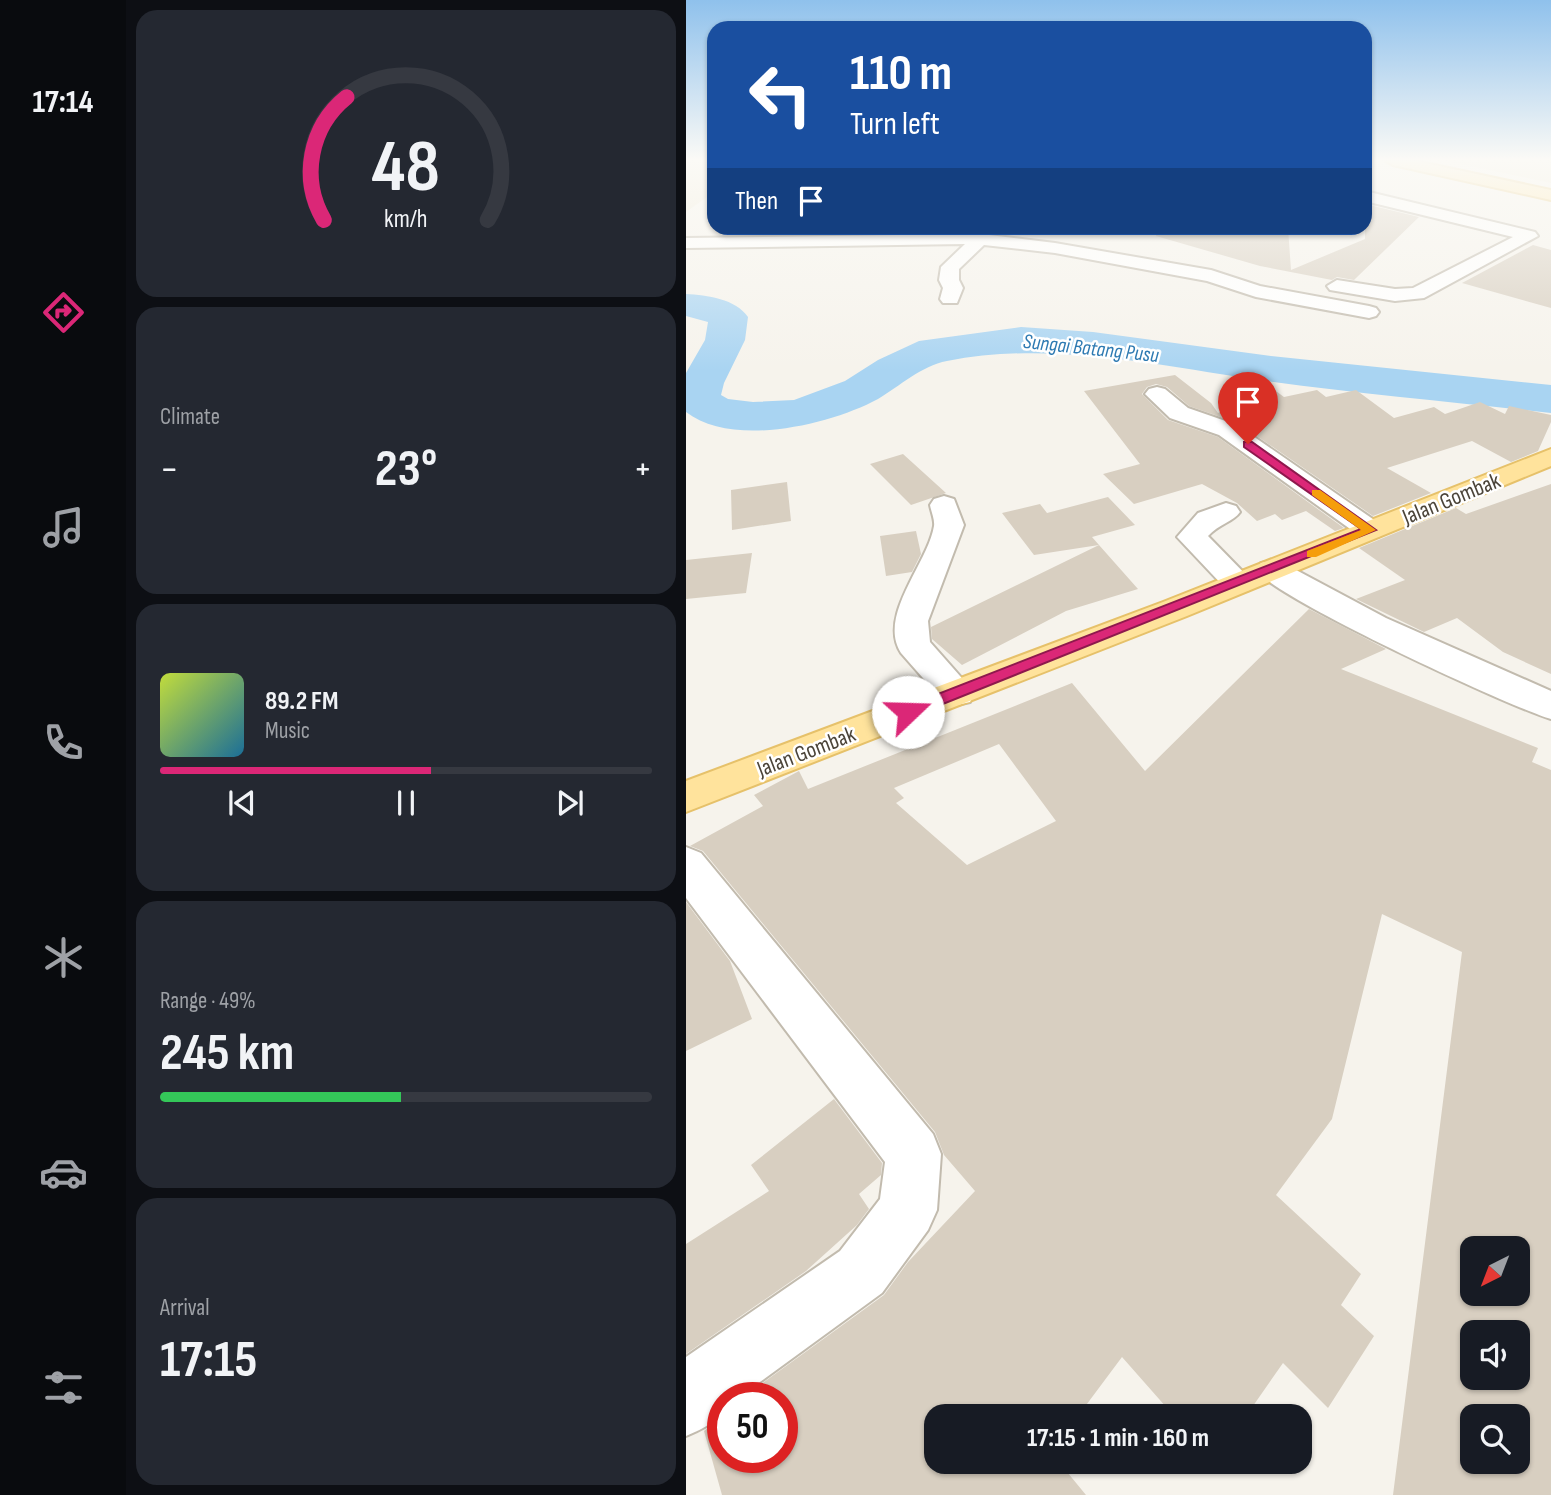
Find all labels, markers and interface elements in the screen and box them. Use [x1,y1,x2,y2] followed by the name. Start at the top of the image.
[850,45,952,104] text: 110 m
[735,49,826,140] icon: left
[33,83,93,122] text: 17:14
[850,105,940,144] text: Turn left
[372,124,440,212] text: 48
[792,182,830,220] icon: arrive
[735,186,778,217] text: Then
[384,203,428,234] text: km/h
[39,288,88,337] icon: directions
[1022,329,1161,368] water label: Sungai Batang Pusu
[1218,372,1278,444] pin
[1229,383,1267,421] icon: arrive
[160,403,220,431] text: Climate
[375,438,437,501] text: 23°
[160,447,179,492] text: −
[633,447,652,492] text: +
[1397,467,1505,532] street label: Jalan Gombak
[39,503,88,552] icon: music
[871,675,945,749] position arrow
[265,686,338,717] text: 89.2 FM
[265,717,310,745] text: Music
[39,718,88,767] icon: phone
[752,720,860,784] street label: Jalan Gombak
[223,784,261,822] icon: previous
[387,784,425,822] icon: pause
[551,784,589,822] icon: next
[39,933,88,982] icon: climate
[160,987,256,1015] text: Range · 49%
[160,1022,294,1085] text: 245 km
[39,1148,88,1197] icon: car
[1460,1236,1530,1306] north arrow
[1460,1236,1530,1474] map controls
[160,1294,209,1322] text: Arrival
[1460,1320,1530,1390] button: sound
[160,1329,257,1392] text: 17:15
[39,1363,88,1412] icon: filters
[707,1382,798,1473] speed limit sign: 50
[1460,1404,1530,1474] button: search
[1027,1423,1209,1454] text: 17:15 · 1 min · 160 m

